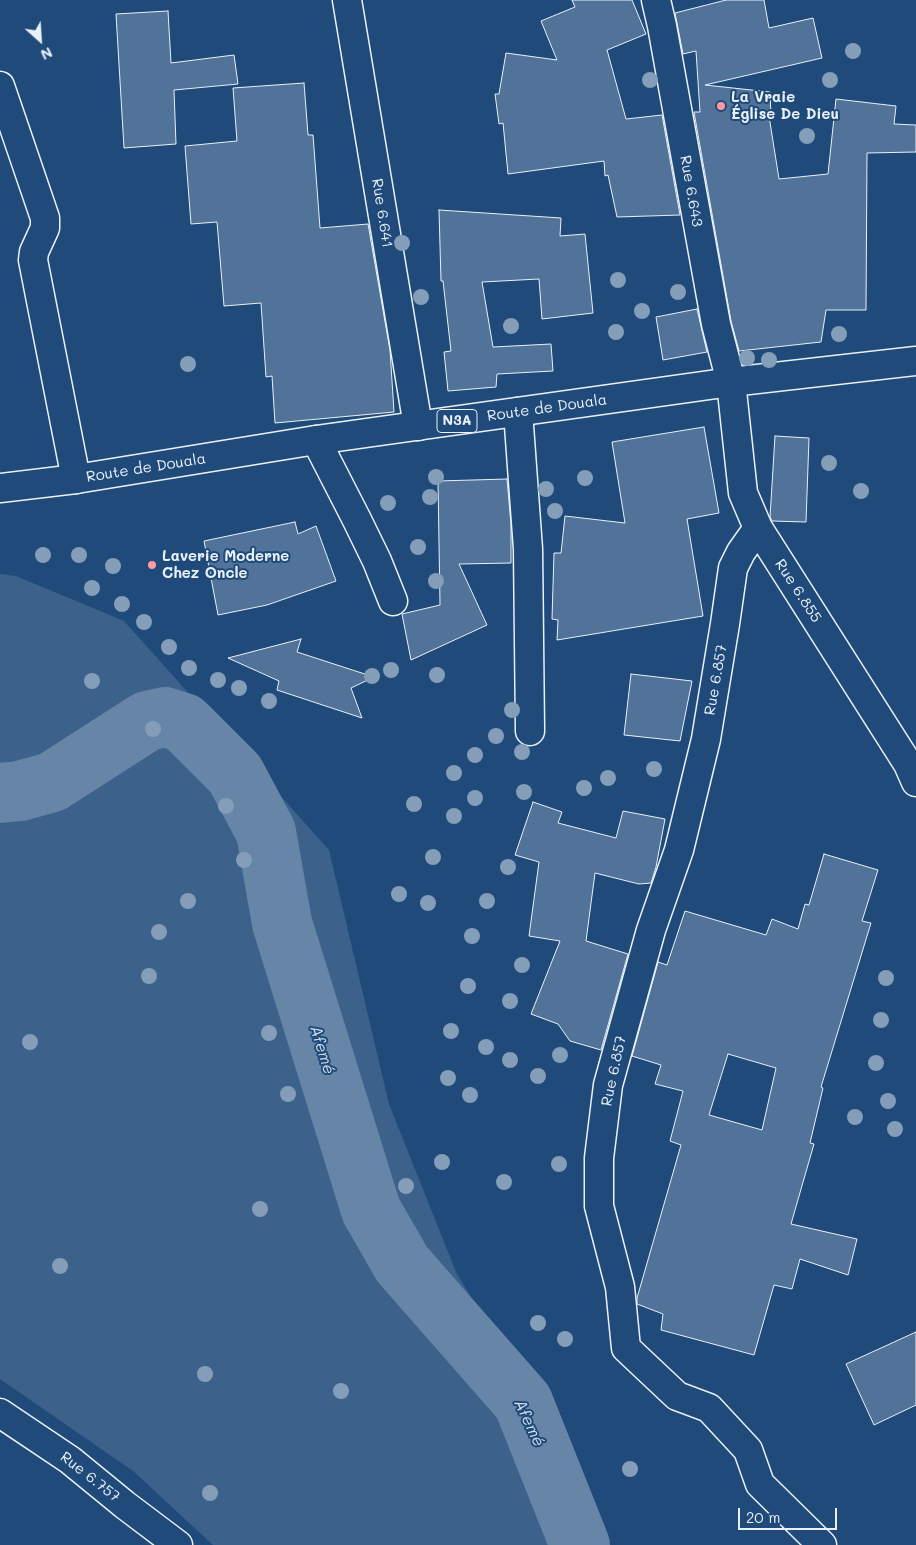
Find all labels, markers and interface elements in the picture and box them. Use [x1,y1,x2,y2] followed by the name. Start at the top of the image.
[15,15,65,65] north arrow
[38,43,56,65] text: N
[731,88,839,123] place label: La Vraie Église De Dieu
[715,100,727,112] marker: La Vraie Église De Dieu
[676,154,706,228] street label: Rue 6.643
[368,177,396,249] street label: Rue 6.641
[486,391,608,425] street label: Route de Douala
[437,410,477,432] road number: N3A
[85,450,207,486] street label: Route de Douala
[162,547,289,582] place label: Laverie Moderne Chez Oncle
[771,556,825,626] street label: Rue 6.855
[146,559,158,571] marker: Laverie Moderne Chez Oncle
[701,643,731,717] street label: Rue 6.857
[306,1023,338,1077] water label: Afemé
[598,1034,630,1108] street label: Rue 6.857
[510,1396,548,1450] water label: Afemé
[57,1448,123,1506] street label: Rue 6.757
[741,1498,840,1530] scale bar
[746,1507,780,1527] text: 20 m

